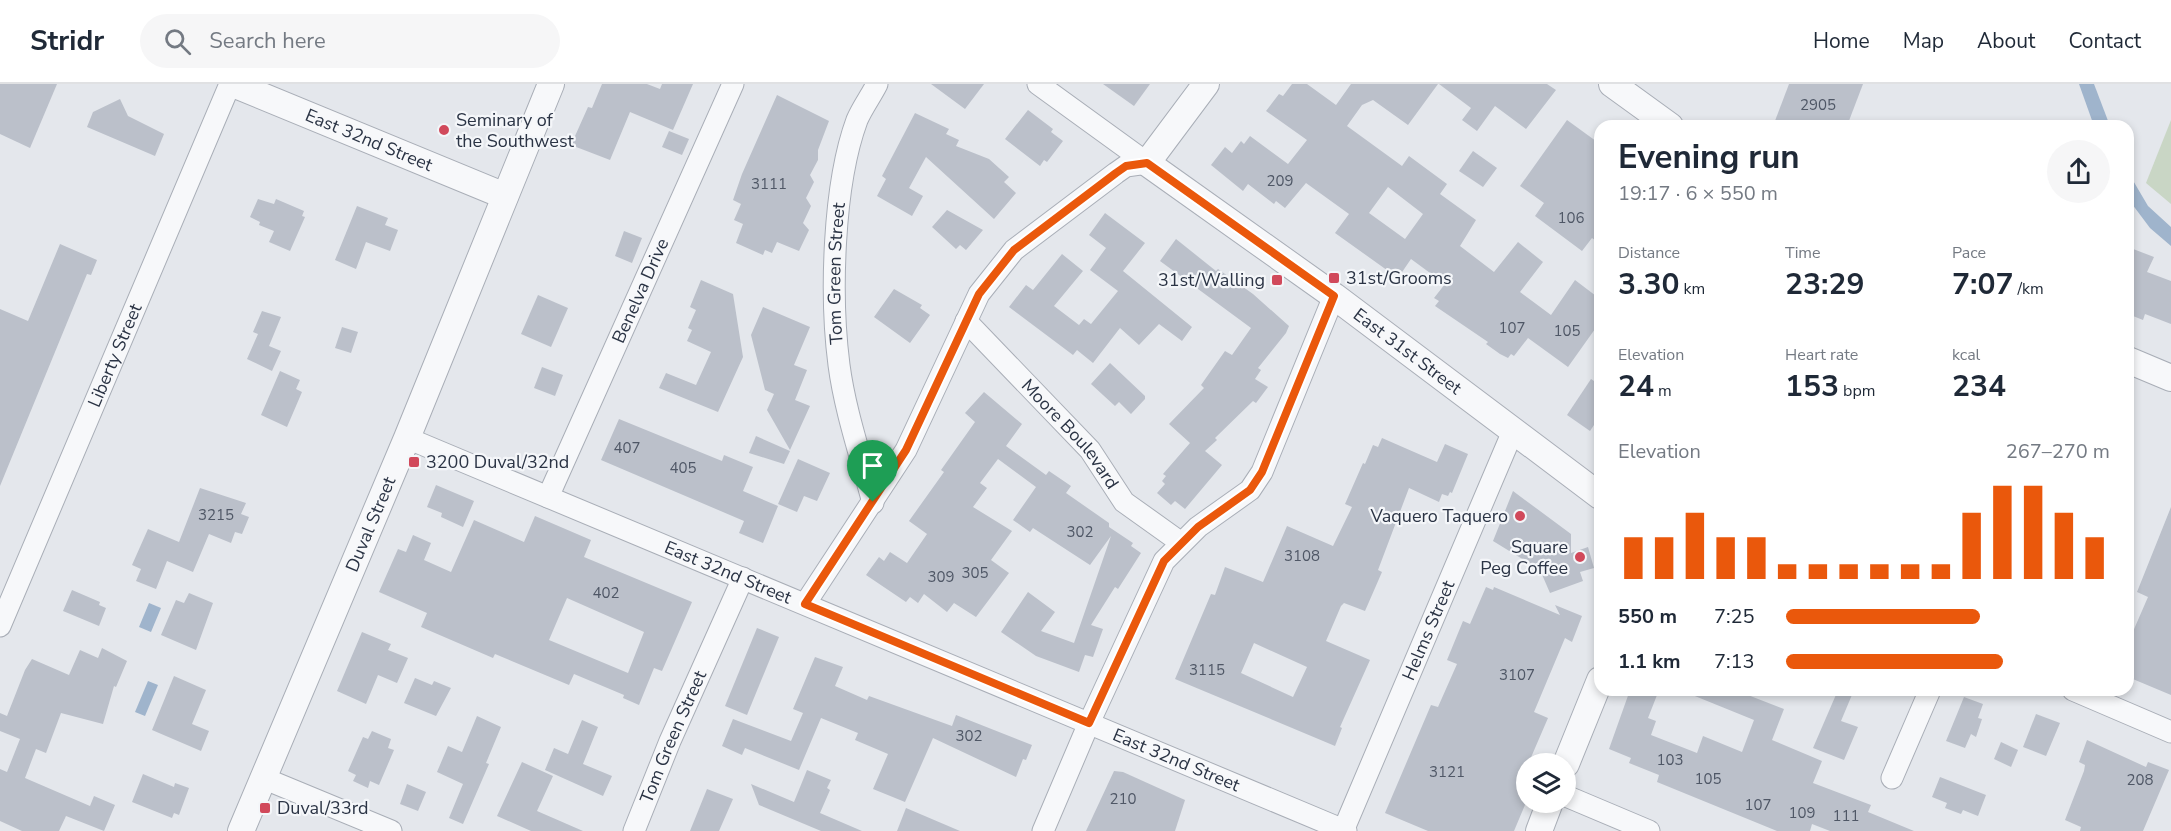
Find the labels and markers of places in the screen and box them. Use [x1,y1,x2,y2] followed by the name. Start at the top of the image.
[456,108,574,153] place label: Seminary of the Southwest
[437,123,451,137] marker: Seminary of the Southwest
[1346,266,1452,290] place label: 31st/Grooms
[1158,268,1265,292] place label: 31st/Walling
[1327,271,1341,285] marker: 31st/Grooms
[1270,273,1284,287] marker: 31st/Walling
[847,440,898,502] pin
[426,450,569,474] place label: 3200 Duval/32nd
[407,455,421,469] marker: 3200 Duval/32nd
[1369,504,1508,528] place label: Vaquero Taquero
[1513,509,1527,523] marker: Vaquero Taquero
[1480,535,1568,580] place label: Square Peg Coffee
[1573,550,1587,564] marker: Square Peg Coffee
[277,796,369,820] place label: Duval/33rd
[258,801,272,815] marker: Duval/33rd

